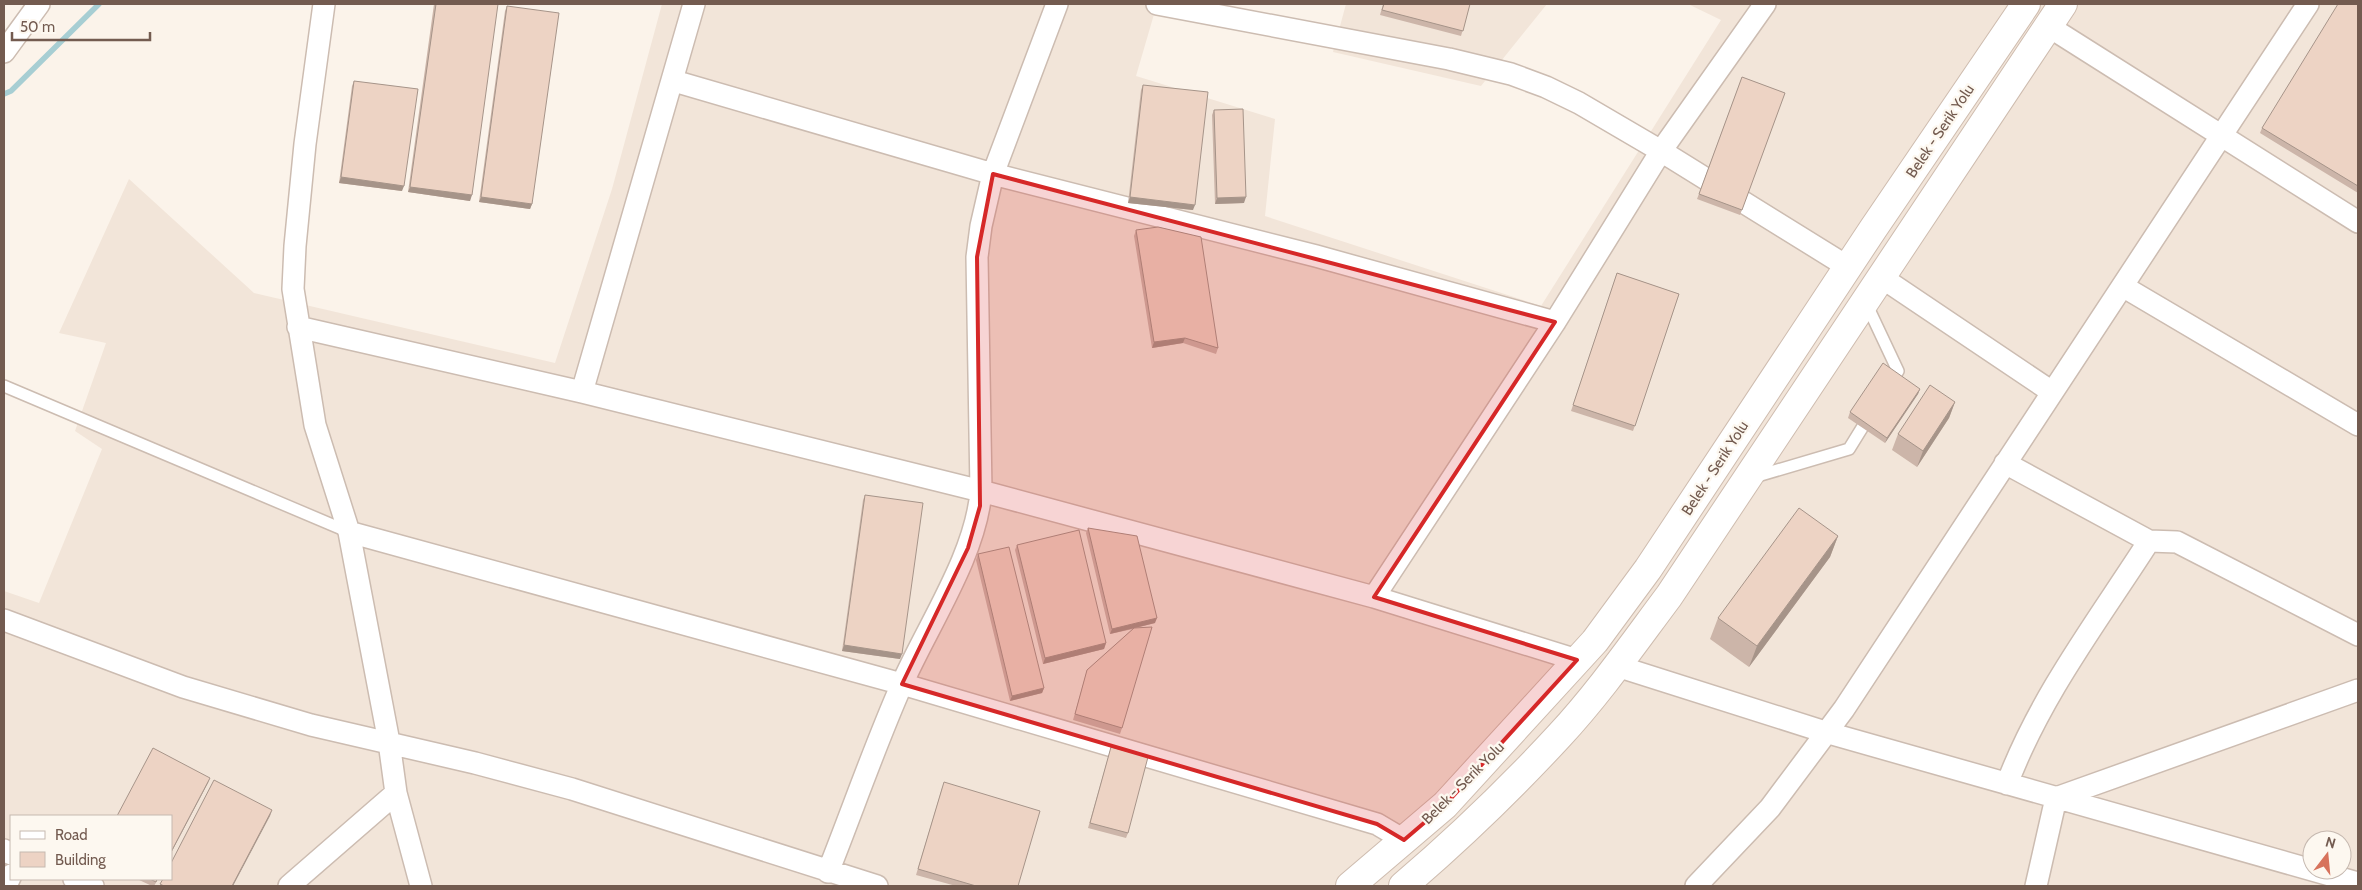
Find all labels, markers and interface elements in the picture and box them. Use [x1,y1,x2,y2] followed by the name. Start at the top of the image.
[12,10,150,42] scale bar
[20,18,55,36] text: 50 m
[1902,81,1978,181] street label: Belek - Serik Yolu
[1678,417,1752,519] street label: Belek - Serik Yolu
[1418,738,1508,828] street label: Belek - Serik Yolu
[10,815,172,880] legend
[55,826,88,844] text: Road
[2302,830,2352,880] north arrow
[2323,832,2338,853] text: N
[55,851,106,869] text: Building

